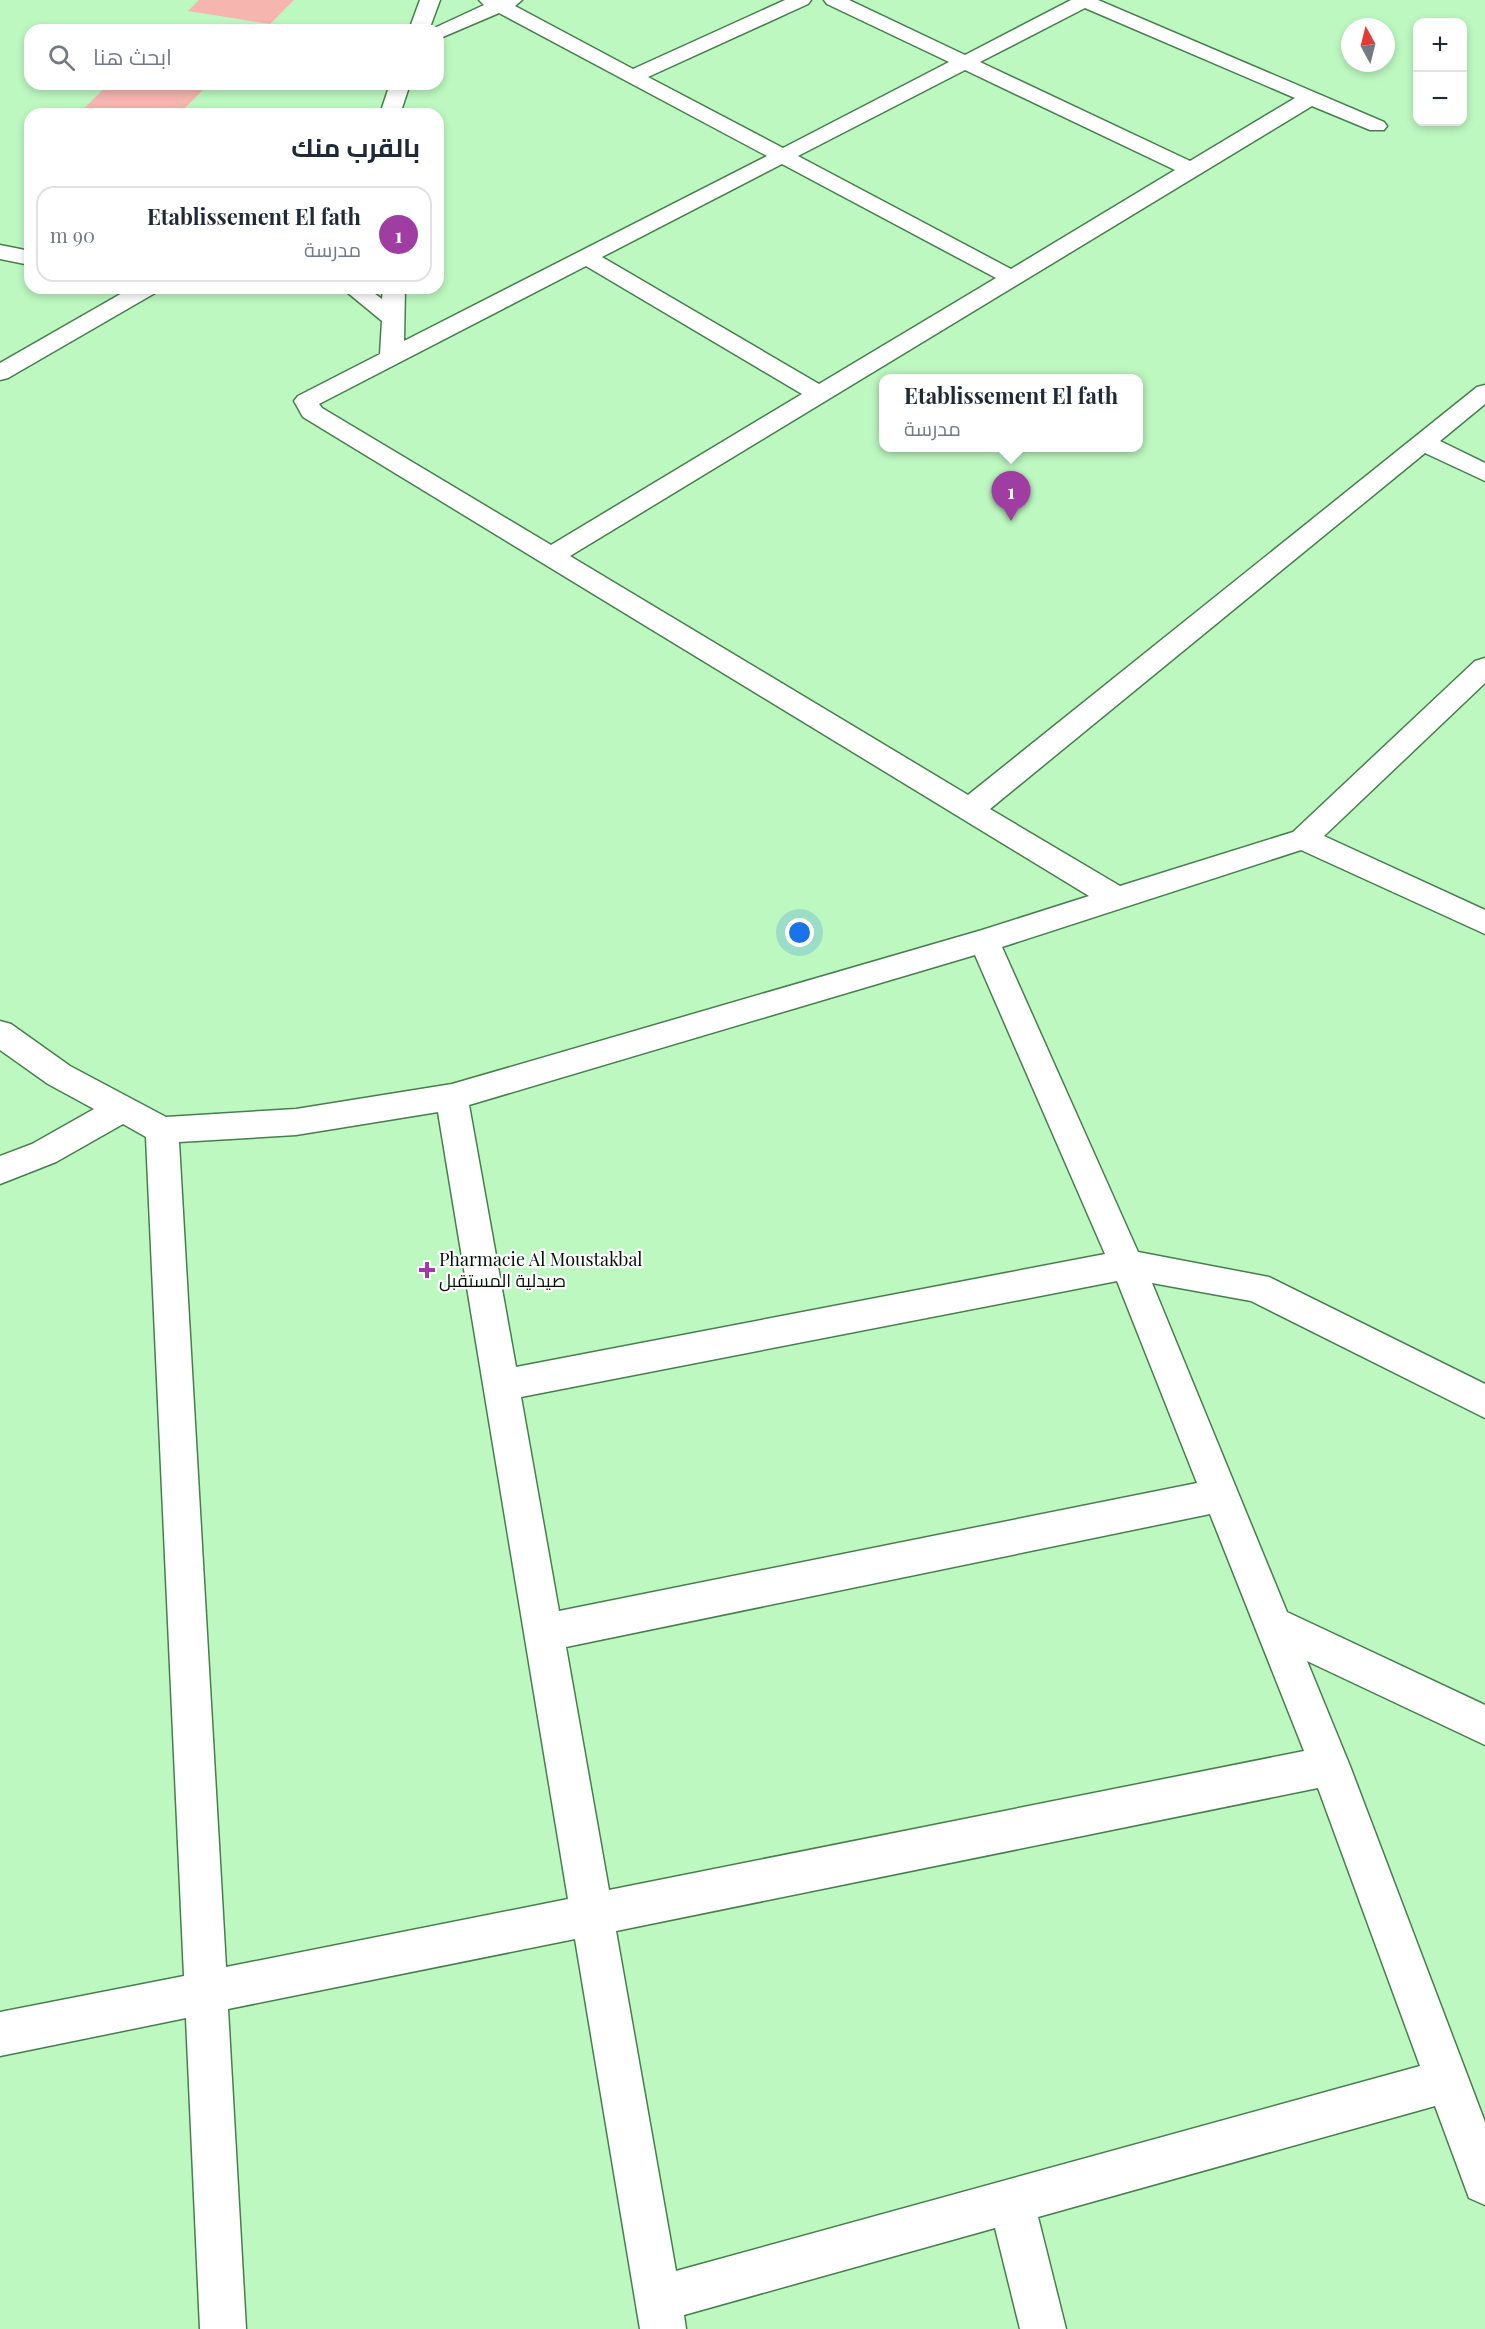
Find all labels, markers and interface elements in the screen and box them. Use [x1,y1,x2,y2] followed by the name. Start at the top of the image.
[1341,18,1395,72] north arrow
[1413,18,1467,126] map controls
[1413,18,1467,72] button: +
[24,24,444,90] search box
[45,41,78,74] icon: search
[93,41,172,71] text: ابحث هنا
[1413,72,1467,126] button: −
[291,129,420,164] text: بالقرب منك
[147,201,361,231] text: Etablissement El fath
[50,221,95,248] text: 90 m
[395,221,402,248] text: 1
[304,235,361,262] text: مدرسة
[879,374,1143,452] popup
[904,380,1118,410] text: Etablissement El fath
[904,414,961,441] text: مدرسة
[992,472,1030,521] pin: 1
[785,918,814,947] your location
[439,1247,643,1292] place label: Pharmacie Al Moustakbal صيدلية المستقبل
[420,1263,434,1277] marker: Pharmacie Al Moustakbal صيدلية المستقبل

